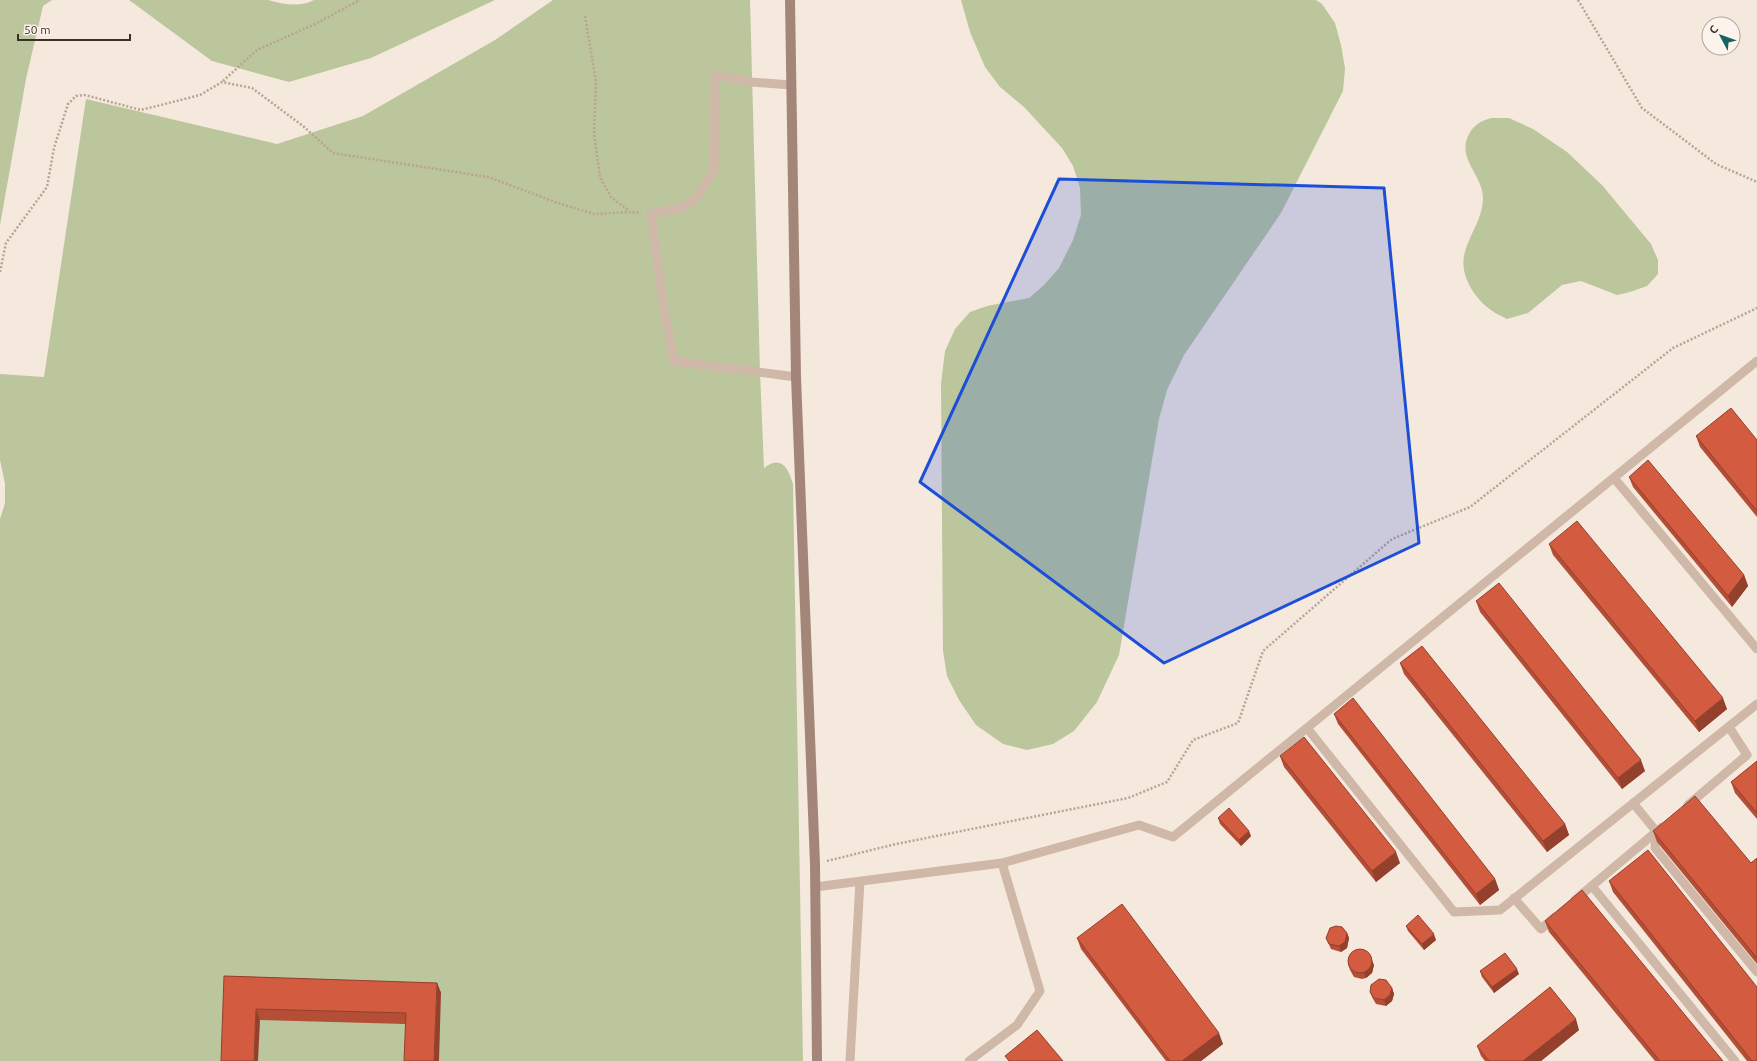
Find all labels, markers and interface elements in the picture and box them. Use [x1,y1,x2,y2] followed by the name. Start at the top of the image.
[18,16,130,42] scale bar
[1701,16,1741,56] north arrow
[24,23,51,36] text: 50 m
[1707,23,1720,36] text: С

